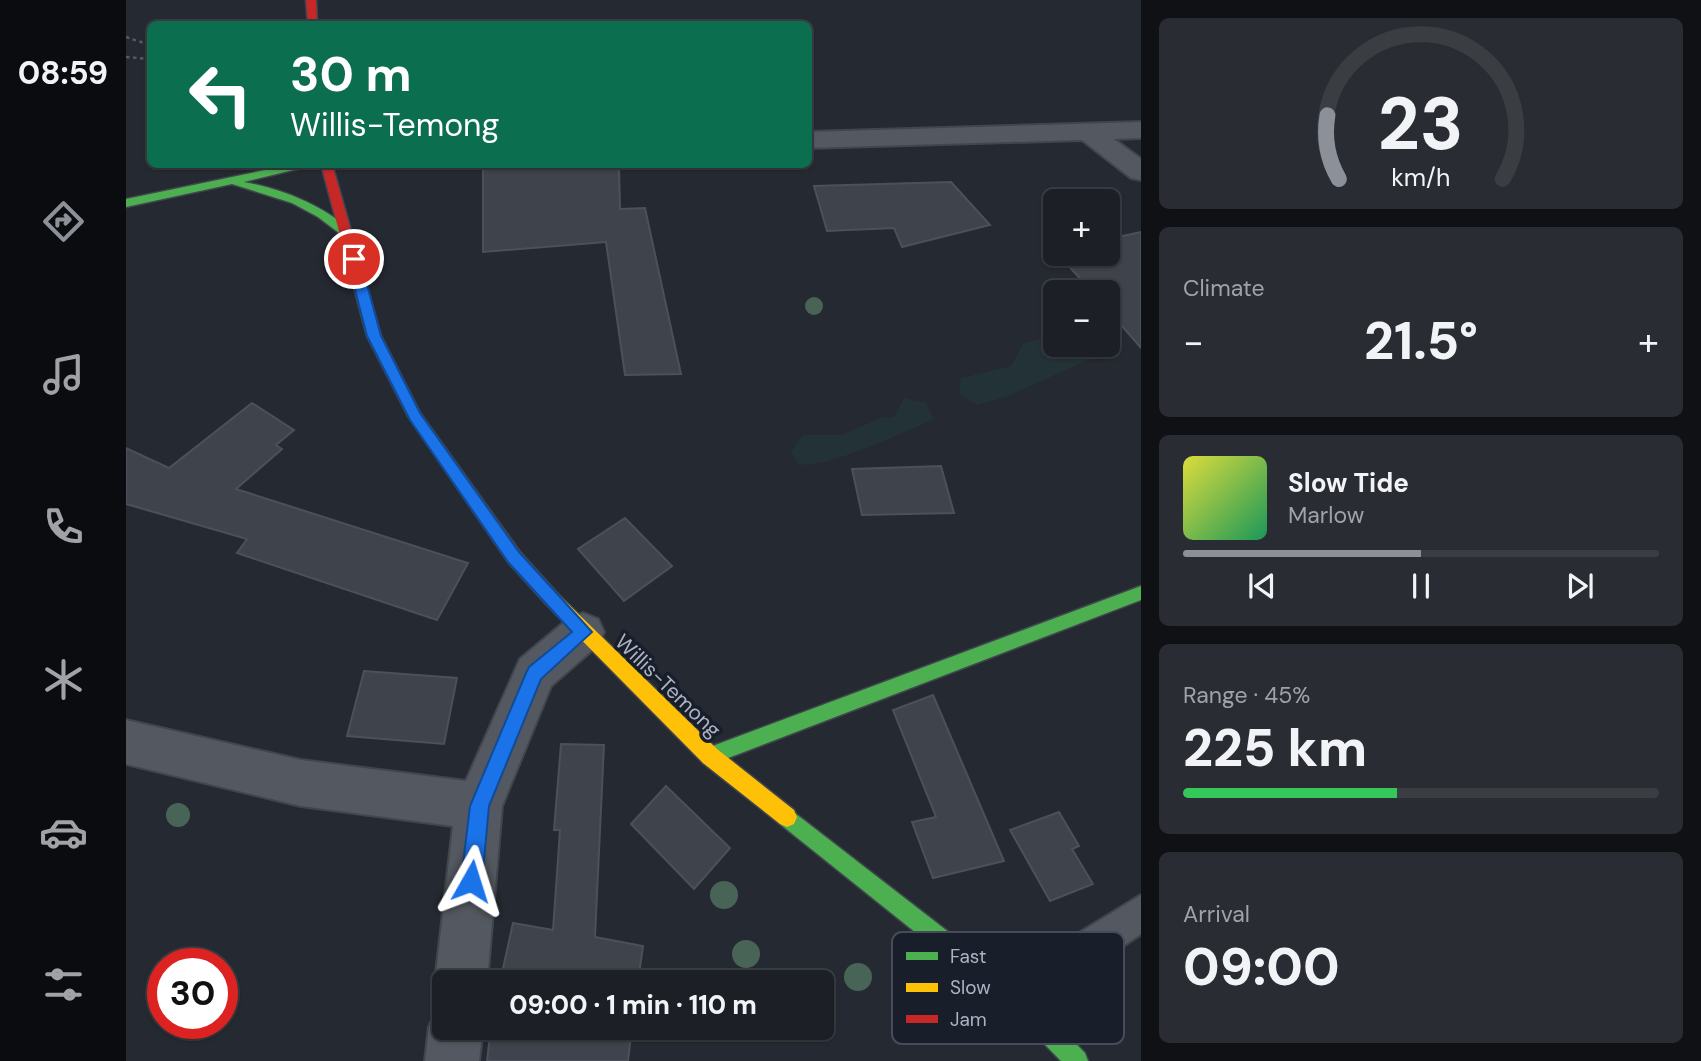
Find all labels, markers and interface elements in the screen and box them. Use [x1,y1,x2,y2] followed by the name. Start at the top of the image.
[290,42,412,106] text: 30 m
[175,49,266,140] icon: left
[18,52,108,94] text: 08:59
[1378,78,1464,173] text: 23
[290,104,499,146] text: Willis-Temong
[1391,161,1451,194] text: km/h
[1043,189,1120,357] map controls
[1043,189,1120,266] button: +
[39,197,88,246] icon: directions
[324,229,384,289] pin
[335,240,373,278] icon: arrive
[1183,273,1265,303] text: Climate
[1043,280,1120,357] button: −
[1364,307,1478,375] text: 21.5°
[1183,317,1204,367] text: −
[1638,317,1659,367] text: +
[39,350,88,399] icon: music
[1288,466,1409,500] text: Slow Tide
[1288,500,1364,530] text: Marlow
[39,502,88,551] icon: phone
[1243,567,1281,605] icon: previous
[1402,567,1440,605] icon: pause
[1561,567,1599,605] icon: next
[609,628,727,744] street label: Willis-Temong
[39,655,88,704] icon: climate
[1183,680,1310,710] text: Range · 45%
[1183,714,1367,782] text: 225 km
[39,808,88,857] icon: car
[434,844,508,918] position arrow
[1183,899,1250,929] text: Arrival
[892,932,1124,1044] legend
[1183,933,1340,1001] text: 09:00
[950,944,986,969] text: Fast
[147,948,238,1039] speed limit sign: 30
[39,960,88,1009] icon: filters
[950,975,991,1000] text: Slow
[509,988,757,1022] text: 09:00 · 1 min · 110 m
[950,1007,987,1032] text: Jam

